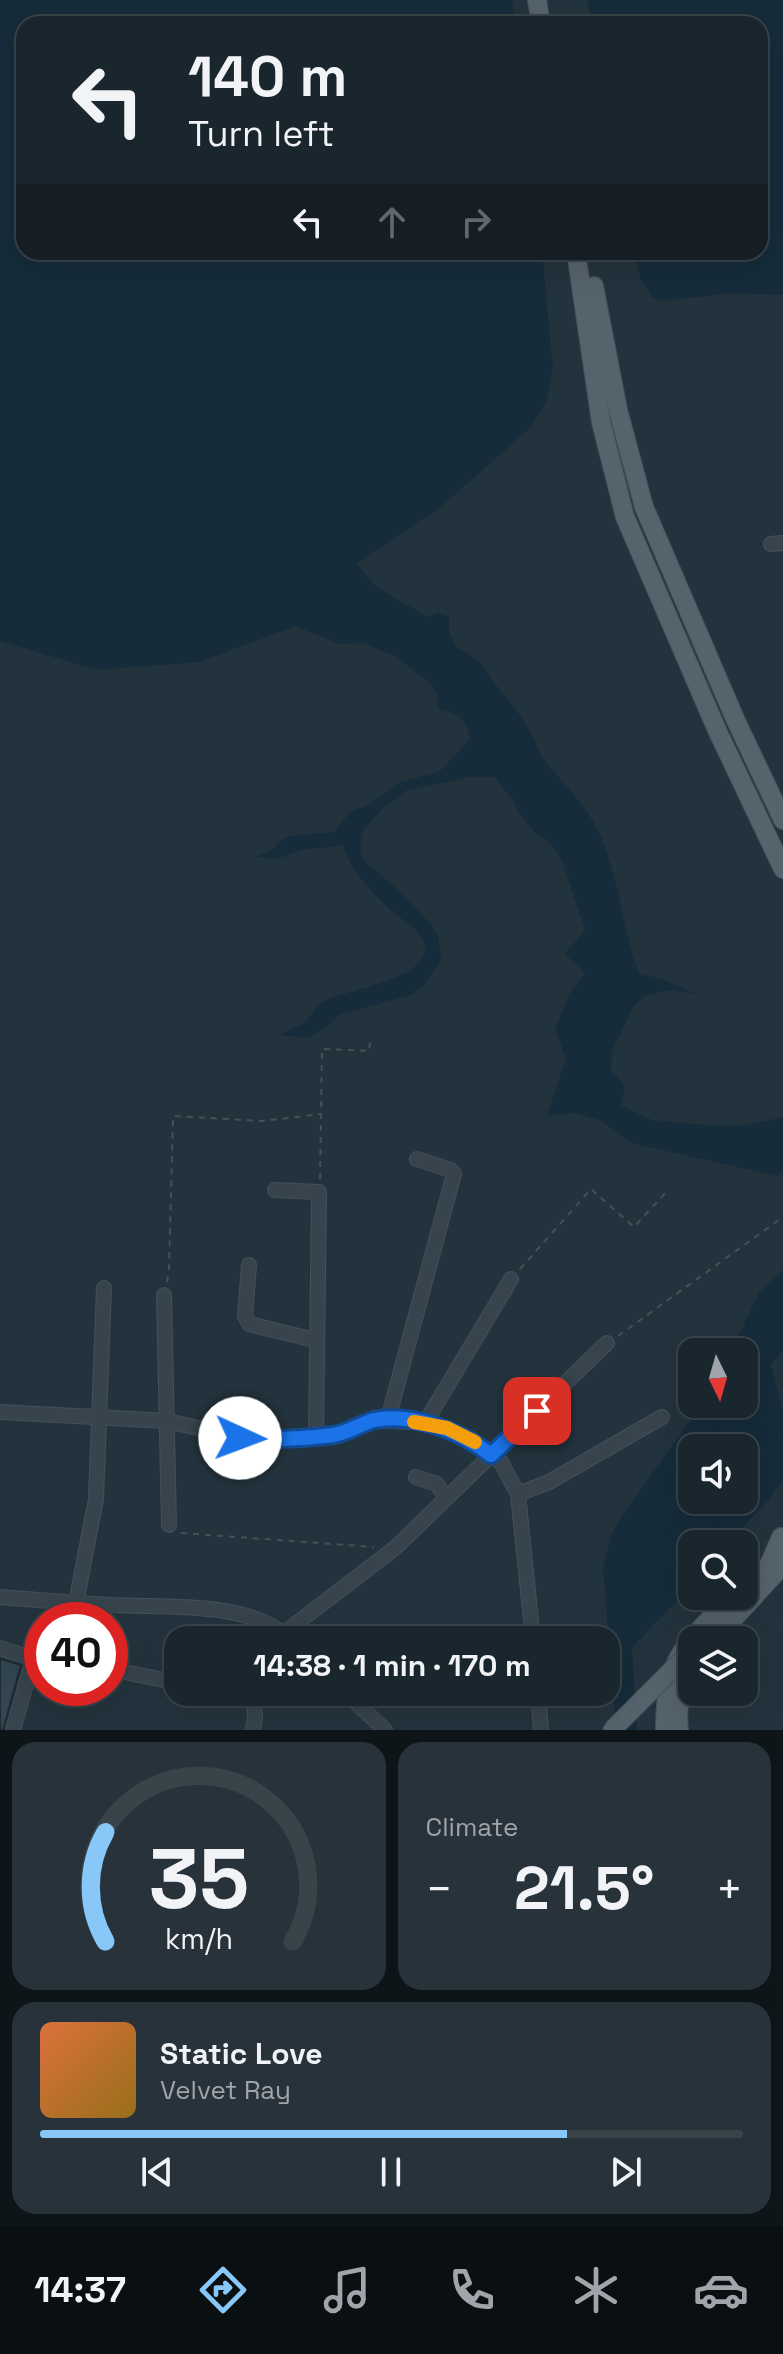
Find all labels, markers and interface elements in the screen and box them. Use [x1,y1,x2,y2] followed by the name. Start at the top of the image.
[188,41,347,112] text: 140 m
[56,48,160,152] icon: left
[188,111,335,157] text: Turn left
[286,200,330,244] icon: left
[370,200,414,244] icon: ahead
[454,200,498,244] icon: right
[678,1338,758,1418] north arrow
[678,1338,758,1706] map controls
[503,1377,571,1445] pin
[515,1389,559,1433] icon: arrive
[198,1396,282,1480] position arrow
[678,1434,758,1514] button: sound
[678,1530,758,1610] button: search
[24,1602,128,1706] speed limit sign: 40
[678,1626,758,1706] button: layers
[253,1646,531,1685] text: 14:38 · 1 min · 170 m
[426,1810,518,1844] text: Climate
[148,1826,249,1932] text: 35
[514,1850,654,1927] text: 21.5°
[426,1861,453,1917] text: −
[716,1861,743,1917] text: +
[165,1921,233,1957] text: km/h
[160,2034,323,2073] text: Static Love
[160,2073,291,2107] text: Velvet Ray
[135,2150,179,2194] icon: previous
[369,2150,413,2194] icon: pause
[604,2150,648,2194] icon: next
[195,2262,251,2318] icon: directions
[319,2262,375,2318] icon: music
[444,2262,500,2318] icon: phone
[568,2262,624,2318] icon: climate
[693,2262,749,2318] icon: car
[34,2267,126,2313] text: 14:37

